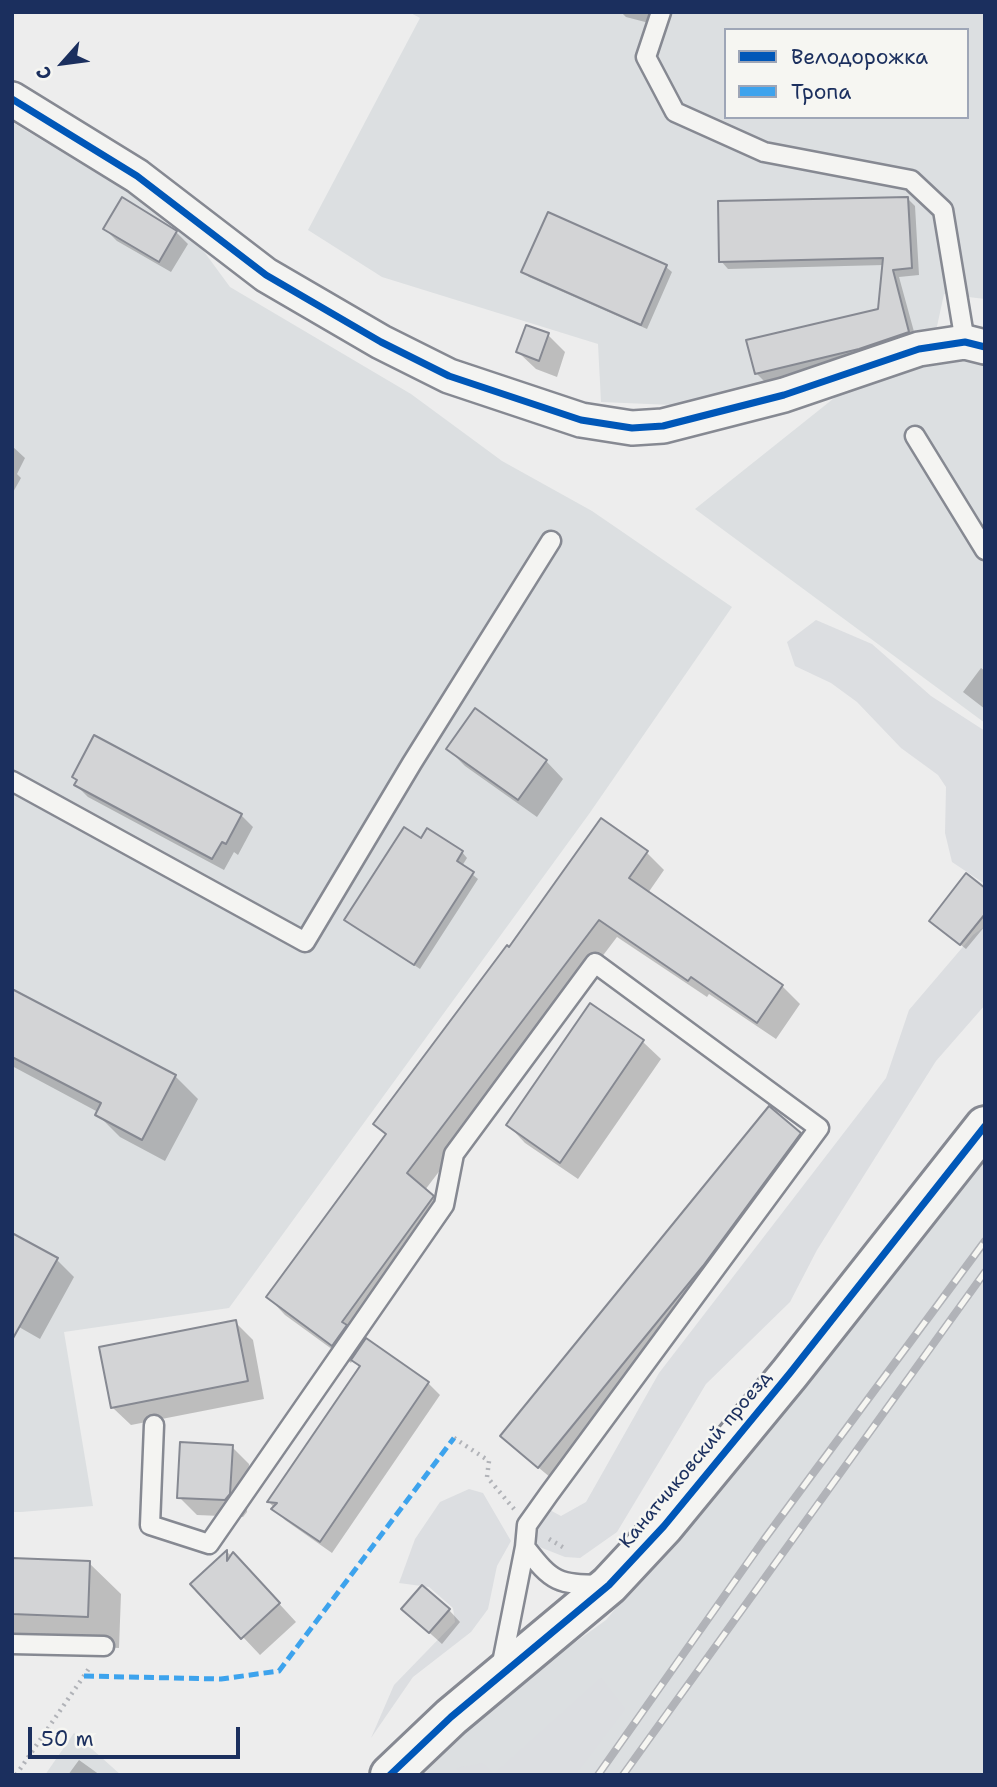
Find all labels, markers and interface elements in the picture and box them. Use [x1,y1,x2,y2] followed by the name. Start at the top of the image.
[28,28,98,98] north arrow
[724,28,969,119] legend
[791,43,928,71] text: Велодорожка
[30,62,58,84] text: С
[791,78,851,106] text: Тропа
[615,1367,777,1553] street label: Канатчиковский проезд
[32,1714,243,1758] scale bar
[41,1725,94,1753] text: 50 m

